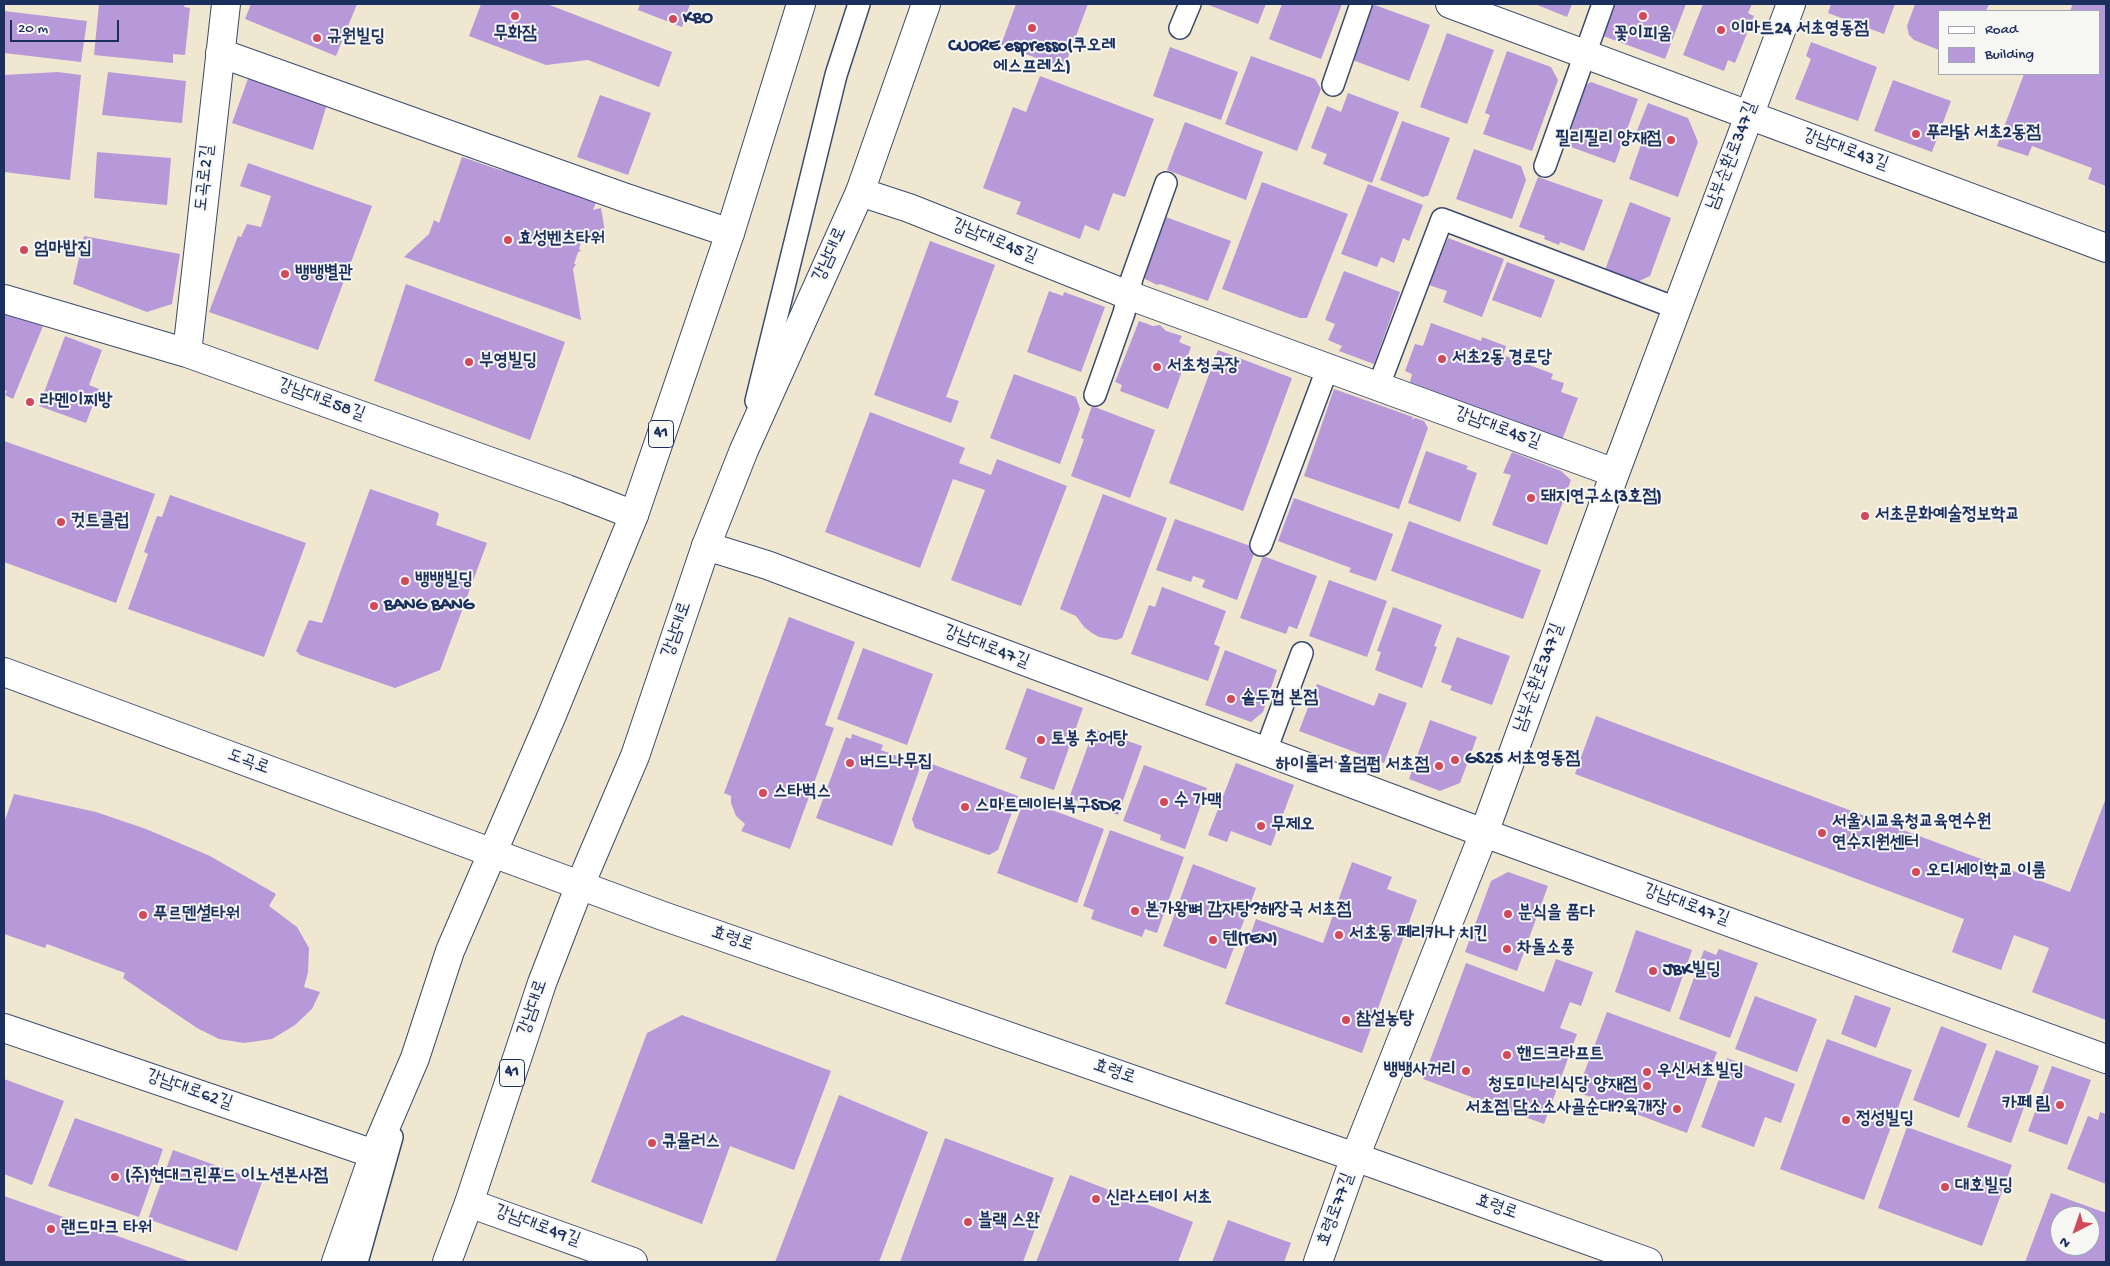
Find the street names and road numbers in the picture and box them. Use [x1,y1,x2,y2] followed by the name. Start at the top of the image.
[1702,99,1764,213] street label: 남부순환로347길
[1799,125,1891,177] street label: 강남대로43길
[192,144,220,212] street label: 도곡로2길
[948,215,1040,269] street label: 강남대로45길
[809,224,853,286] street label: 강남대로
[274,375,368,427] street label: 강남대로58길
[1451,403,1543,455] street label: 강남대로45길
[648,420,674,448] road number: 41
[658,599,698,661] street label: 강남대로
[1510,621,1570,735] street label: 남부순환로347길
[940,622,1032,674] street label: 강남대로47길
[224,745,272,781] street label: 도곡로
[1640,880,1732,932] street label: 강남대로47길
[708,923,756,957] street label: 효령로
[514,977,554,1039] street label: 강남대로
[1090,1056,1138,1090] street label: 효령로
[500,1060,524,1086] road number: 41
[143,1066,235,1116] street label: 강남대로62길
[1314,1170,1360,1250] street label: 효령로77길
[1472,1190,1520,1226] street label: 효령로
[491,1201,583,1253] street label: 강남대로49길

